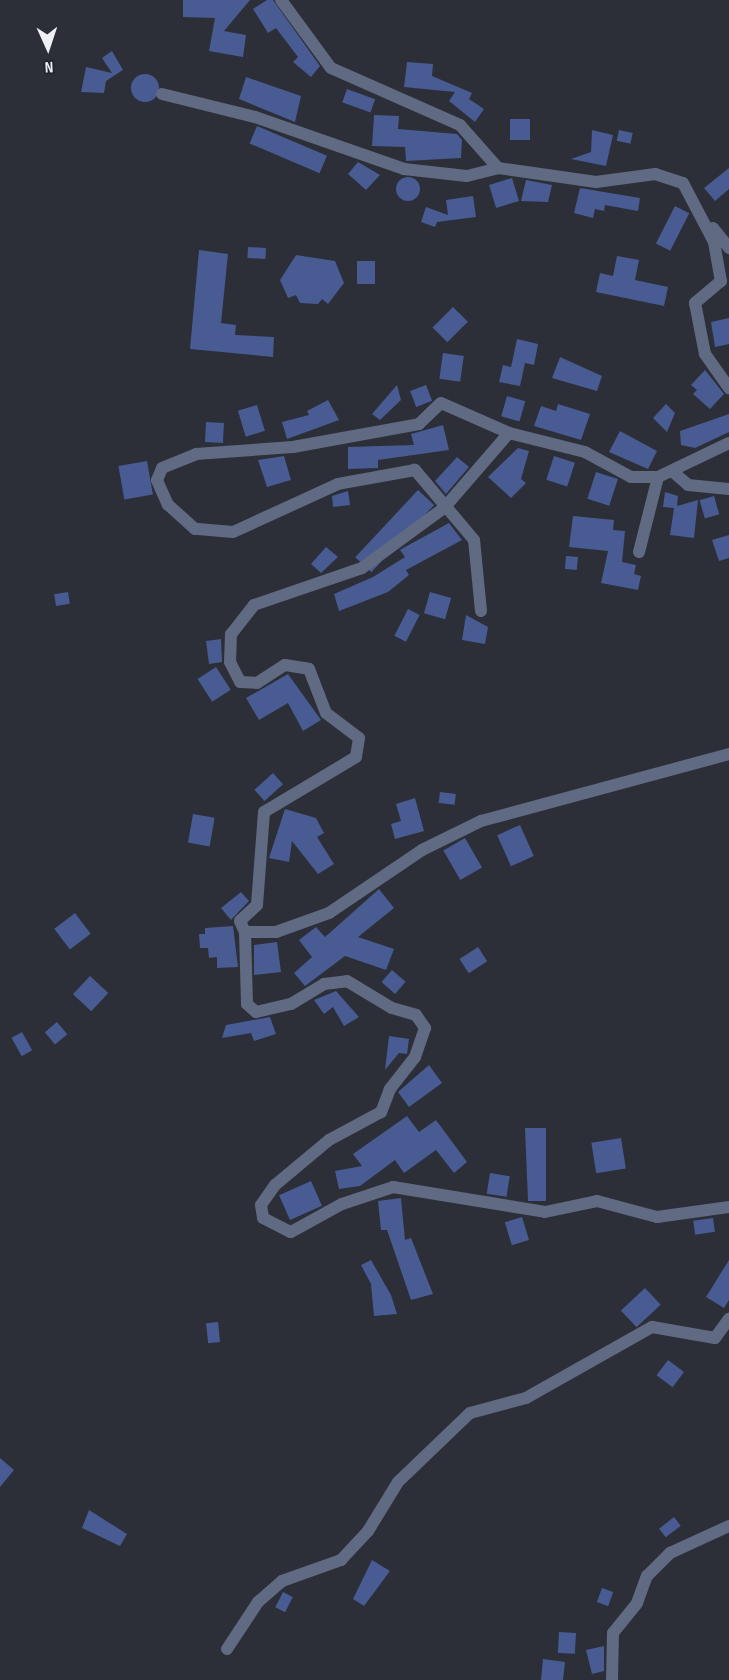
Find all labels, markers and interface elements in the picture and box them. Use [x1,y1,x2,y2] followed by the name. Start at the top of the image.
[18,18,78,78] north arrow
[44,57,54,76] text: N

